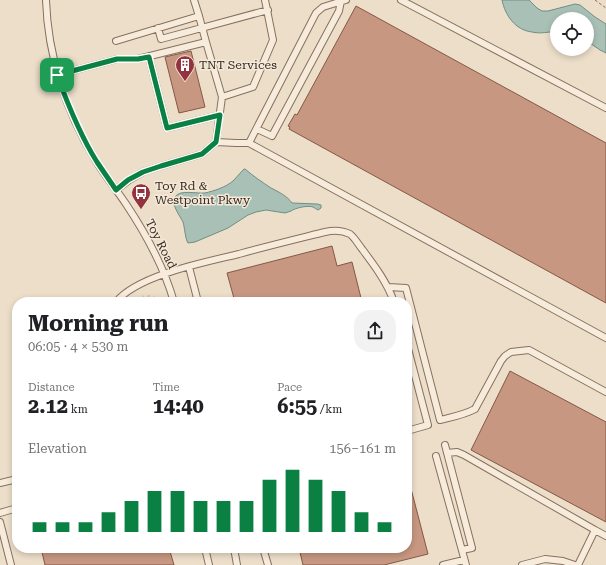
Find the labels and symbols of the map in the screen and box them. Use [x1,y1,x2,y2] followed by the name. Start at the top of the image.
[174,54,196,82] building icon: TNT Services
[40,58,74,92] pin
[199,58,277,72] place label: TNT Services
[155,179,251,207] place label: Toy Rd & Westpoint Pkwy
[130,182,152,210] bus stop icon: Toy Rd & Westpoint Pkwy
[143,217,180,271] street label: Toy Road

